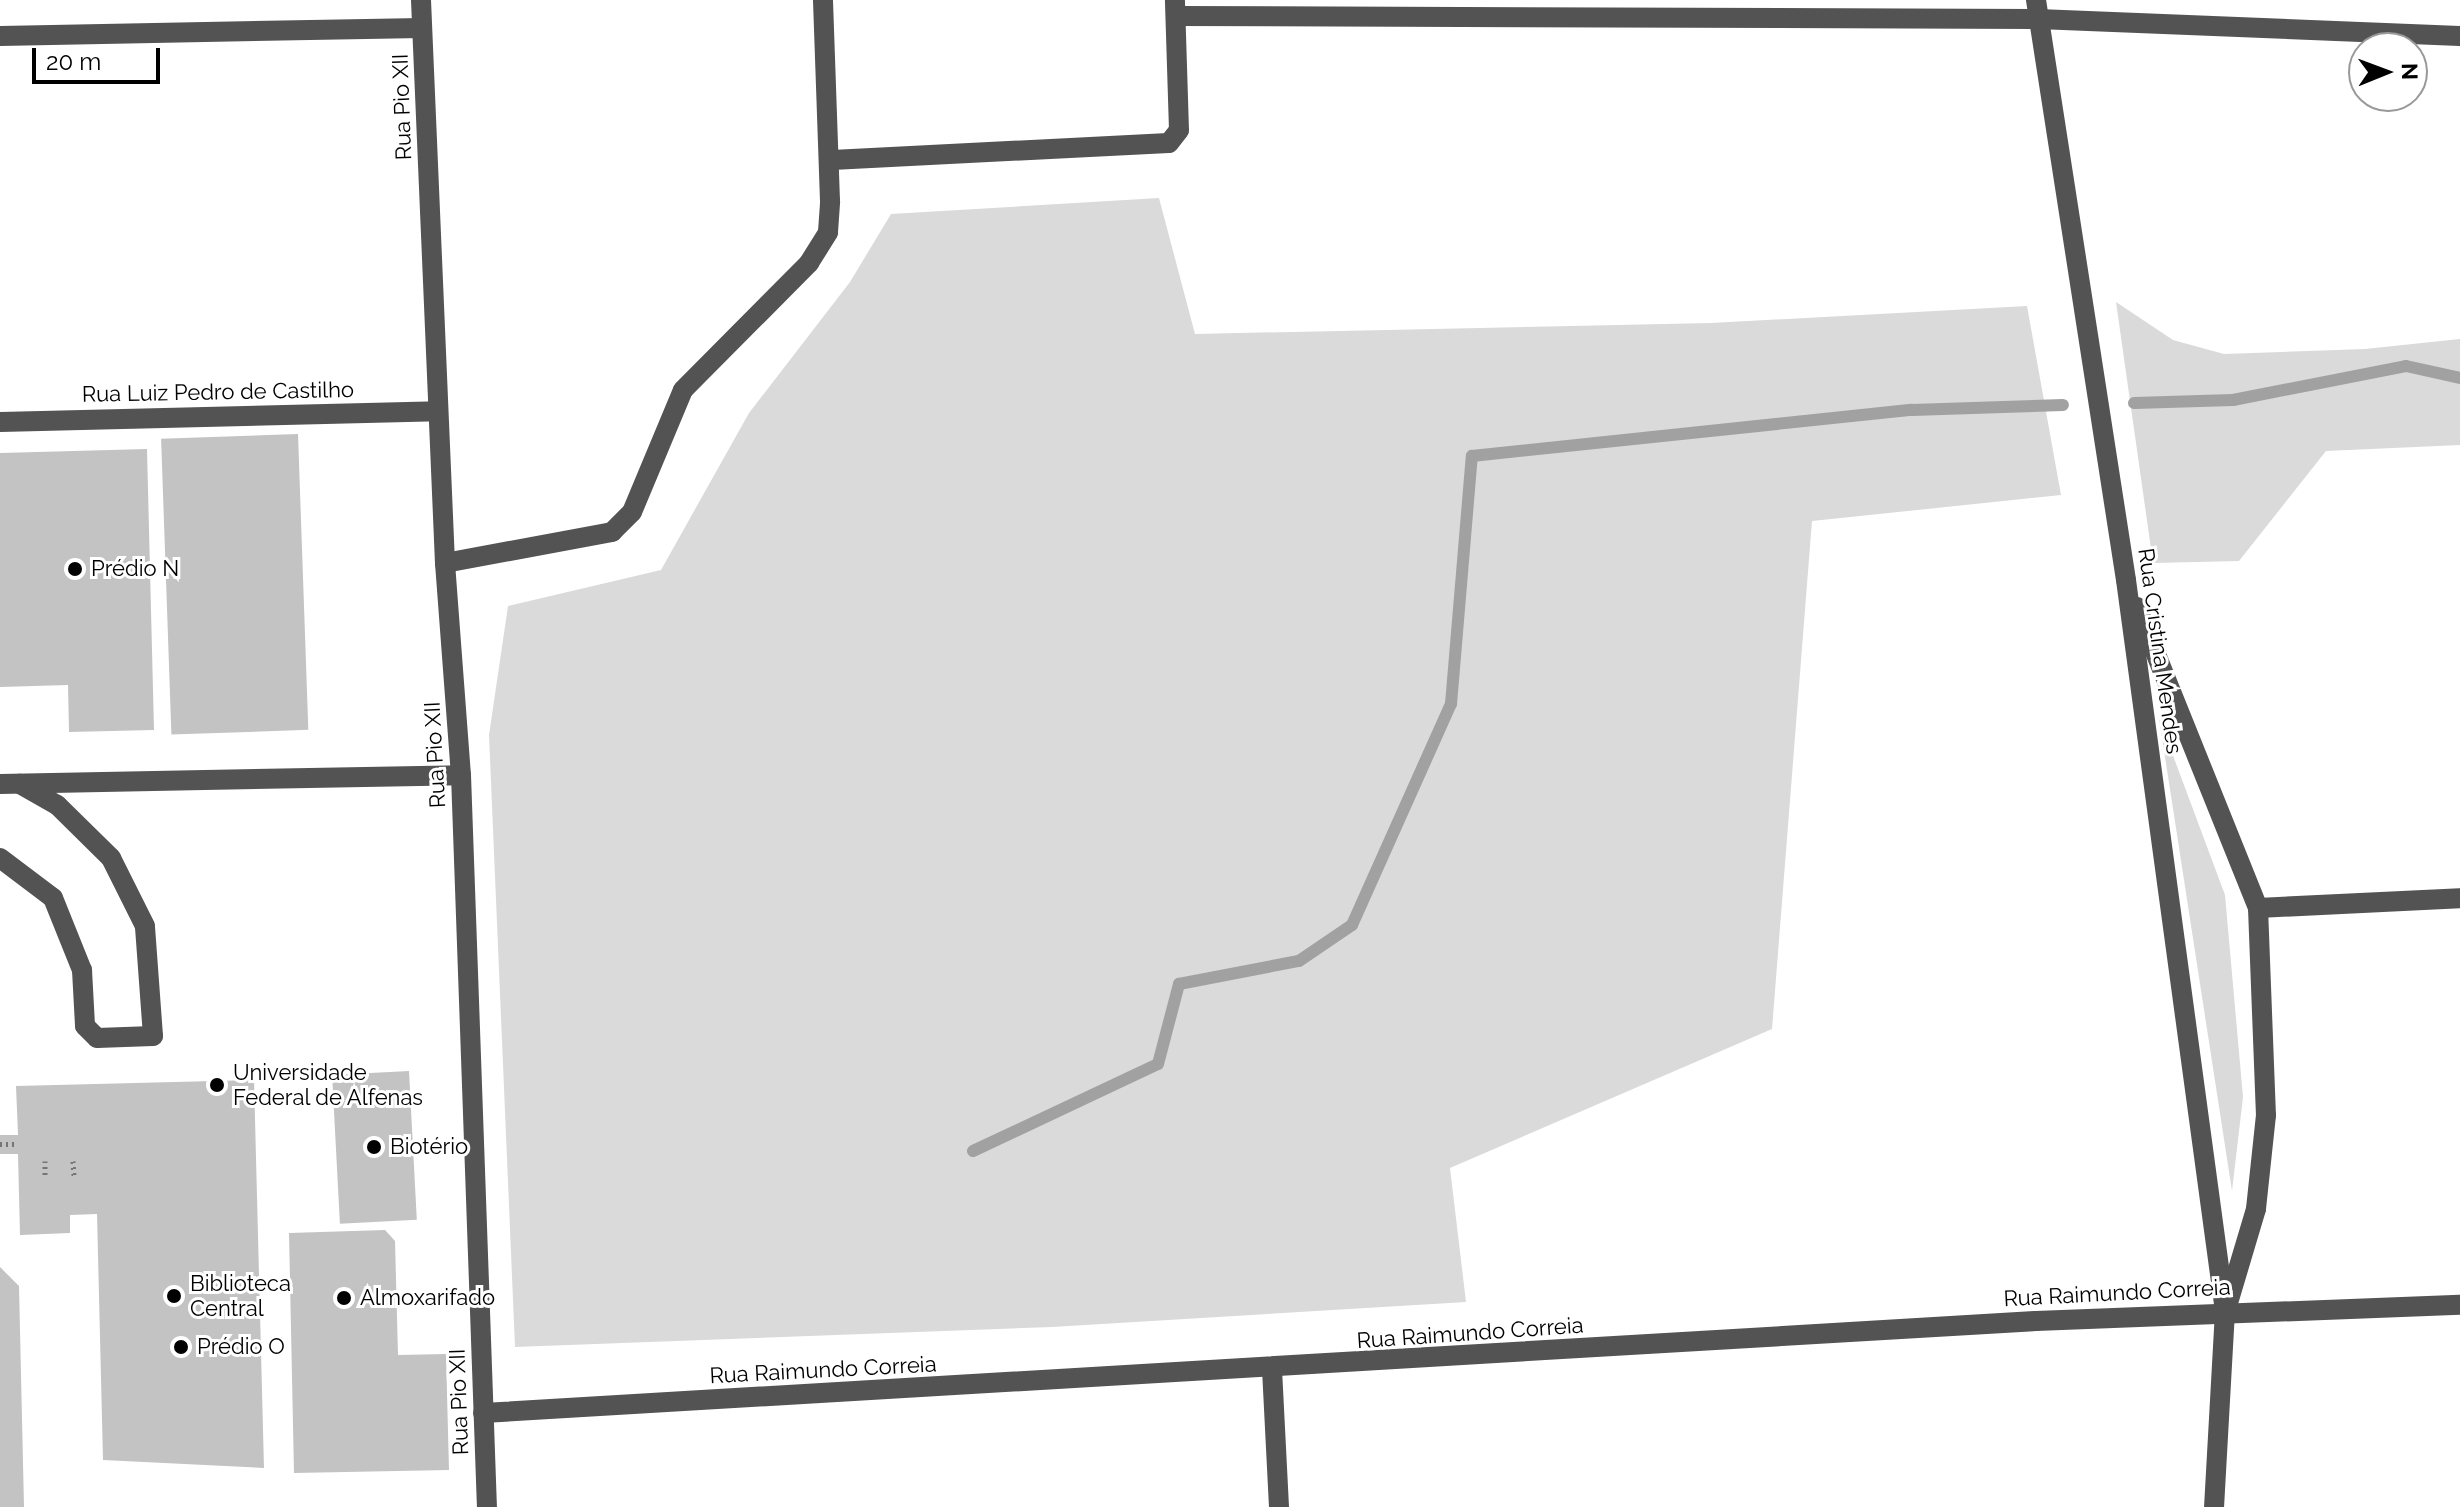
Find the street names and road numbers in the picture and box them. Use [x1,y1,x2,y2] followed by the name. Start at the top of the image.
[387,53,417,161] street label: Rua Pio XII
[82,376,354,408] street label: Rua Luiz Pedro de Castilho
[2132,546,2188,756] street label: Rua Cristina Mendes
[419,701,451,809] street label: Rua Pio XII
[2003,1274,2231,1312] street label: Rua Raimundo Correia
[1356,1312,1584,1354] street label: Rua Raimundo Correia
[444,1348,474,1456] street label: Rua Pio XII
[709,1351,937,1389] street label: Rua Raimundo Correia

